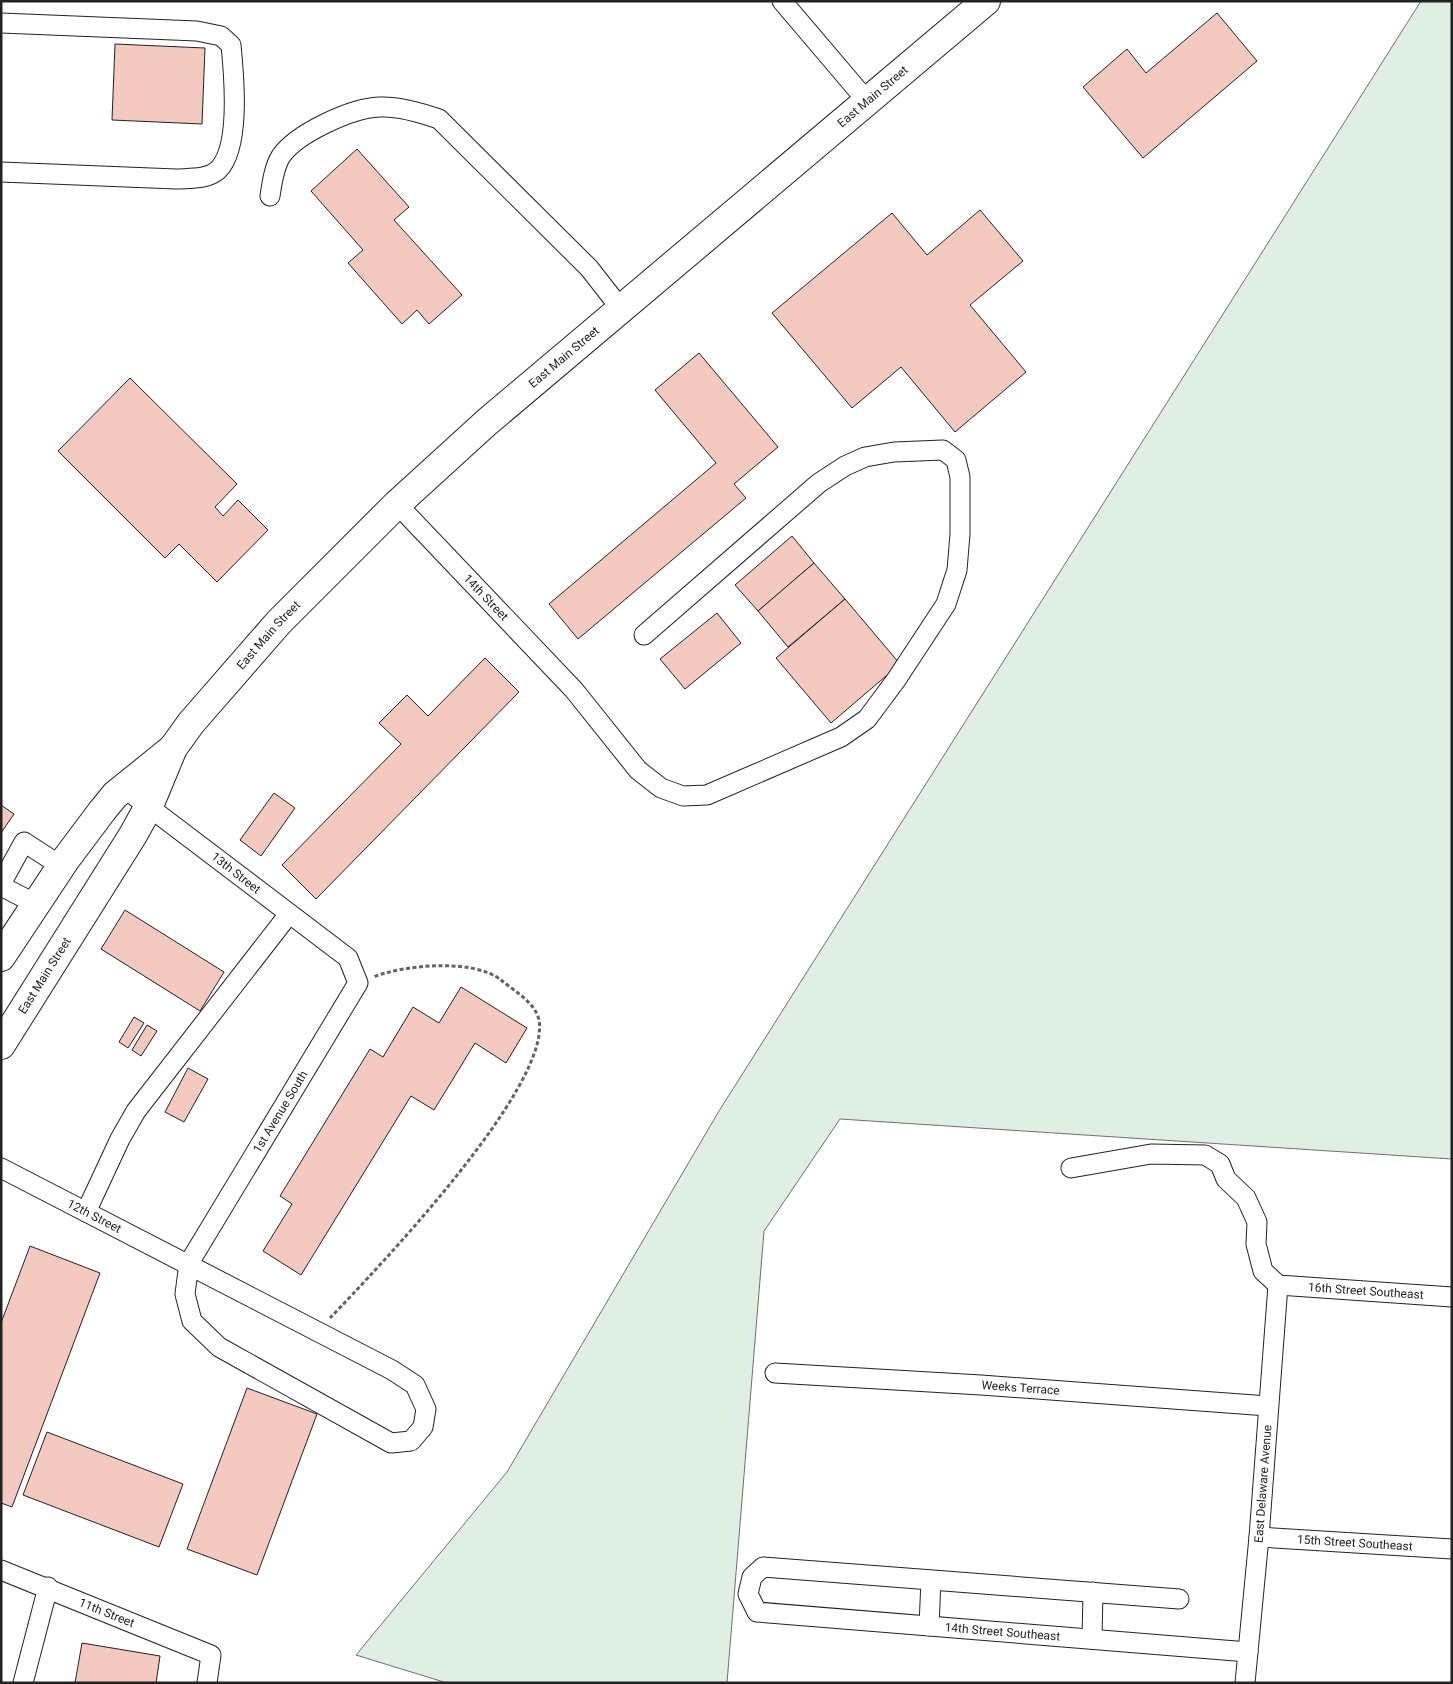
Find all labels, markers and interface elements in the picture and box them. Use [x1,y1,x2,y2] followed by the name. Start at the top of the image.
[835,63,911,130] street label: East Main Street
[526,323,602,391] street label: East Main Street
[461,571,511,624] street label: 14th Street
[234,598,303,672] street label: East Main Street
[209,849,263,897] street label: 13th Street
[15,935,74,1016] street label: East Main Street
[250,1068,310,1155] street label: 1st Avenue South
[65,1196,124,1236] street label: 12th Street
[1307,1280,1424,1302] street label: 16th Street Southeast
[981,1378,1060,1398] street label: Weeks Terrace
[1251,1424,1274,1544] street label: East Delaware Avenue
[1297,1532,1413,1554] street label: 15th Street Southeast
[77,1595,137,1630] street label: 11th Street
[944,1620,1061,1644] street label: 14th Street Southeast

